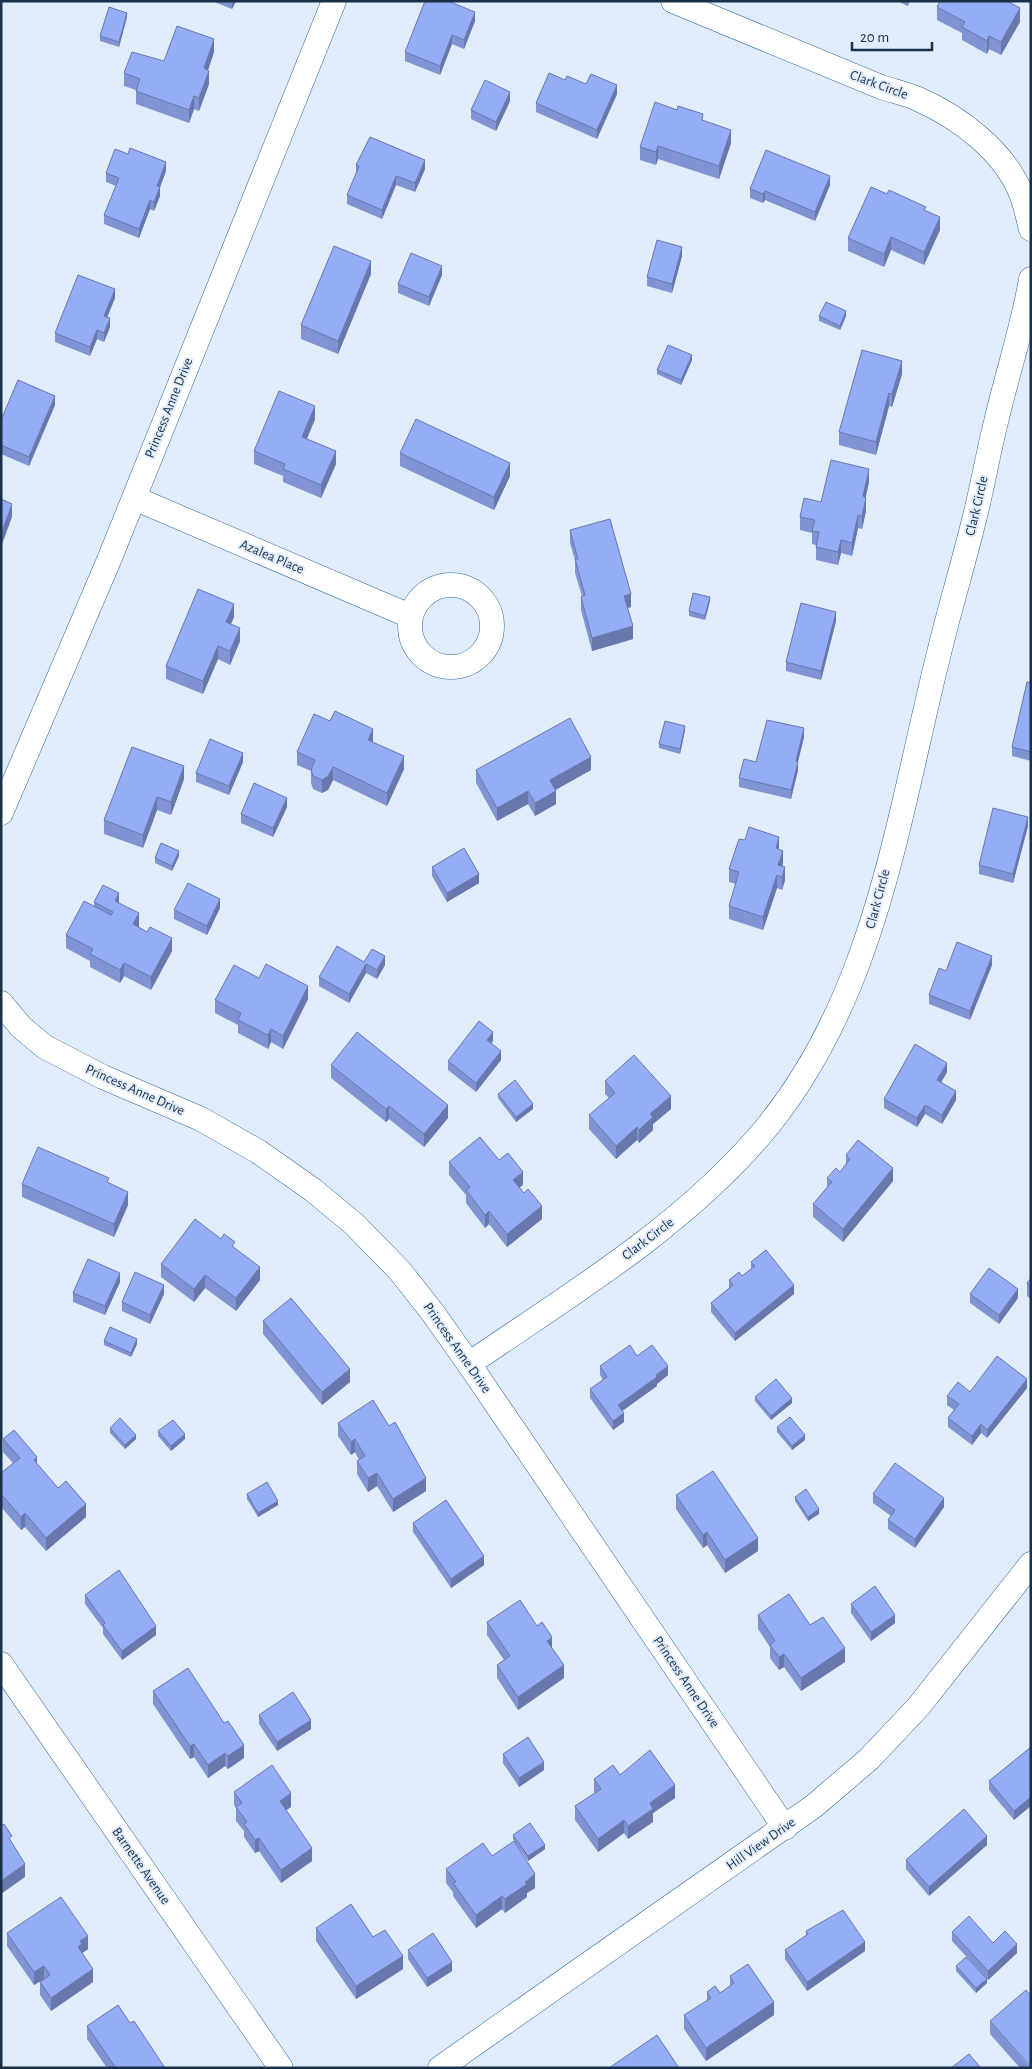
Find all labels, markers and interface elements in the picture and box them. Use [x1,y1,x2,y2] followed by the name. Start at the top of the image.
[852,20,932,52] scale bar
[860,30,889,45] text: 20 m
[848,68,910,102] street label: Clark Circle
[142,356,196,460] street label: Princess Anne Drive
[963,475,991,537] street label: Clark Circle
[238,537,306,577] street label: Azalea Place
[863,868,893,930] street label: Clark Circle
[83,1062,187,1118] street label: Princess Anne Drive
[620,1215,676,1263] street label: Clark Circle
[421,1300,493,1396] street label: Princess Anne Drive
[650,1634,722,1730] street label: Princess Anne Drive
[724,1815,798,1873] street label: Hill View Drive
[109,1825,173,1907] street label: Barnette Avenue

